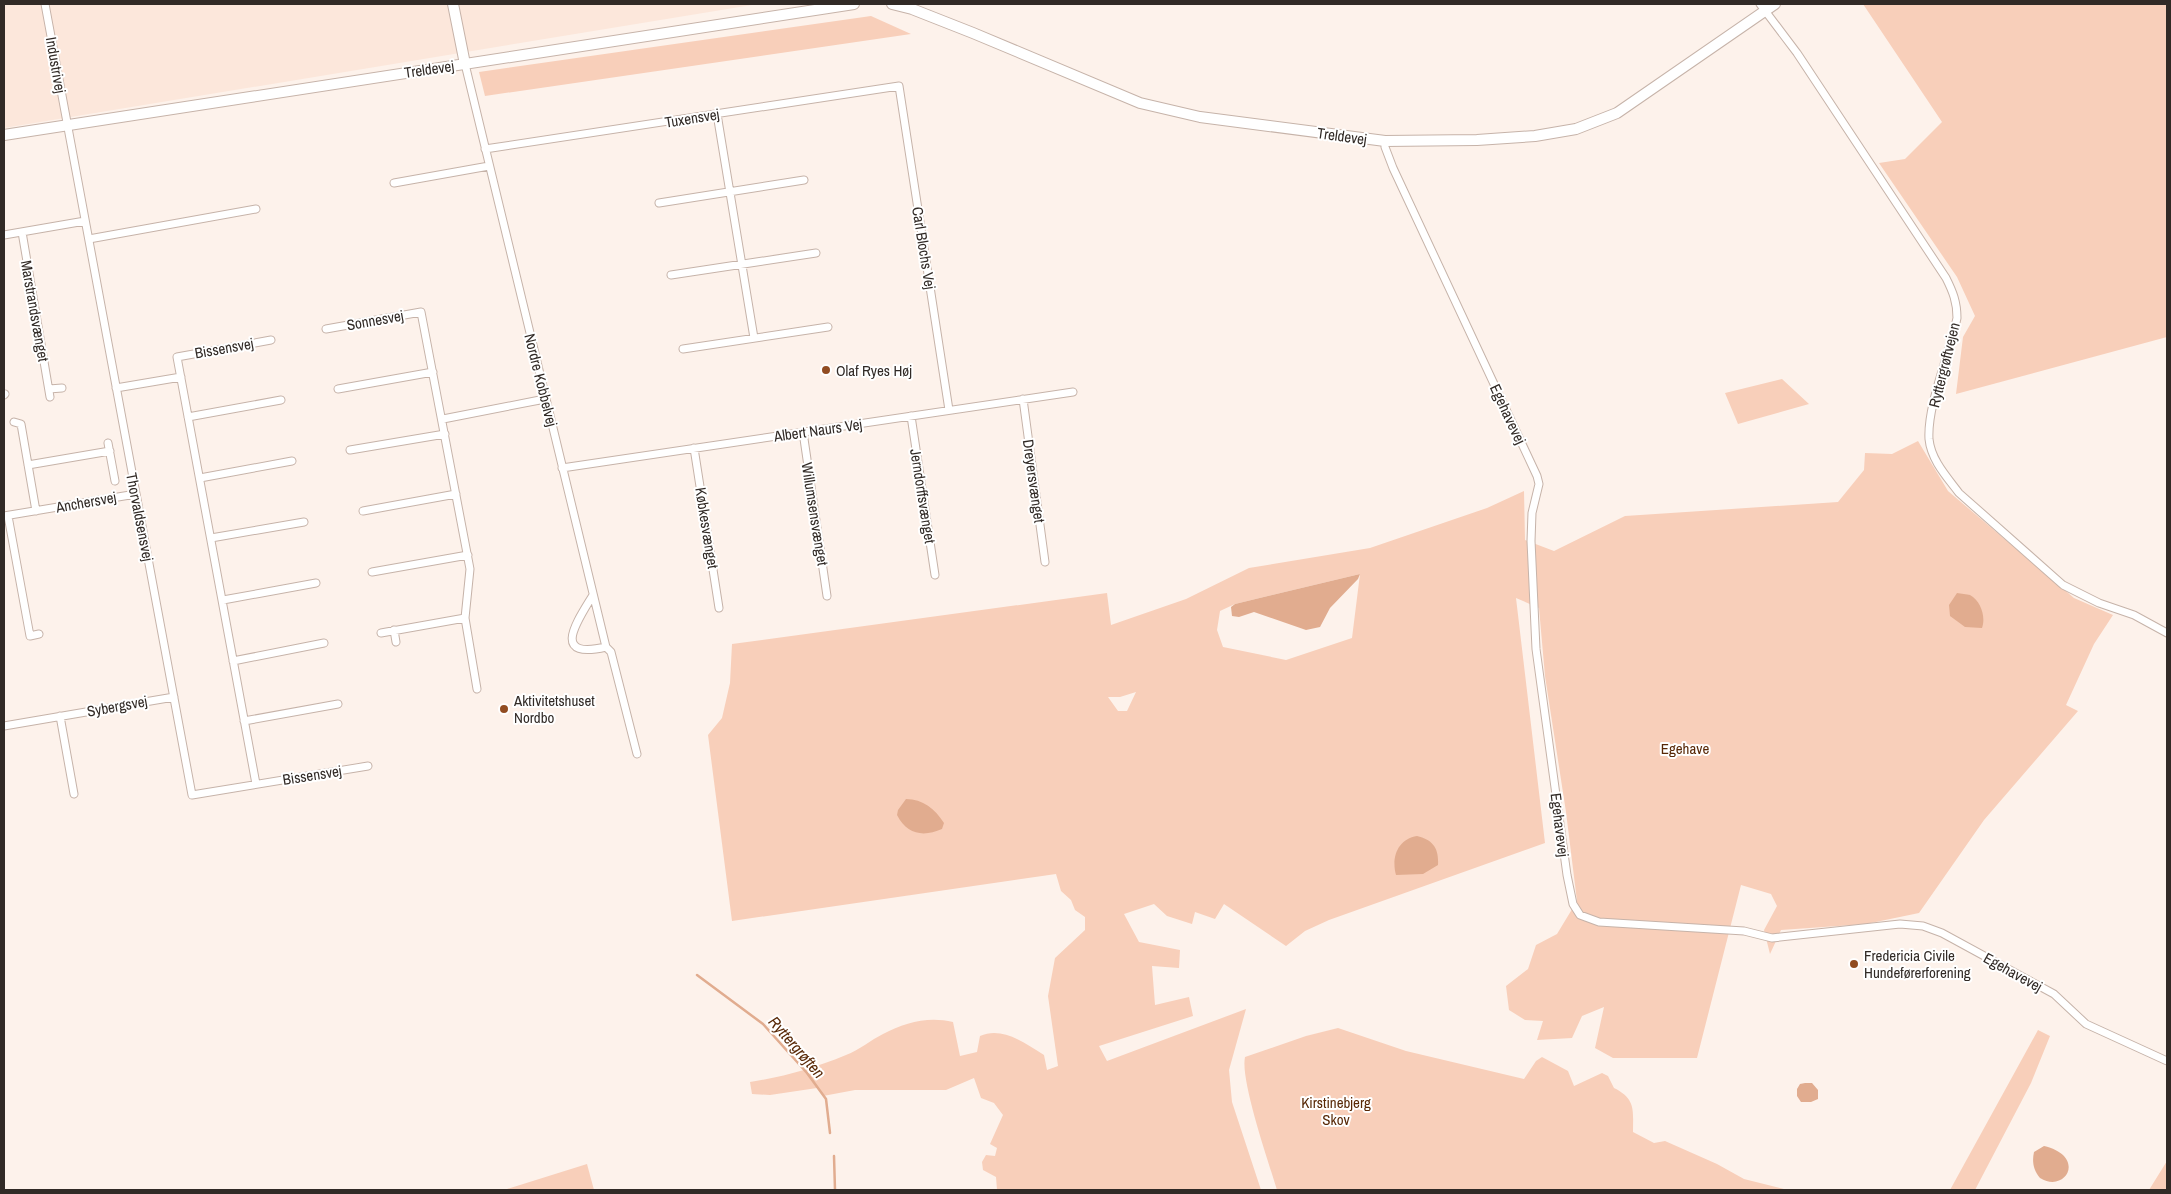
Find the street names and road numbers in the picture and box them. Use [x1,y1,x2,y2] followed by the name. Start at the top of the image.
[41,35,71,95] street label: Industrivej
[403,55,455,83] street label: Treldevej
[663,103,721,133] street label: Tuxensvej
[1316,122,1368,150] street label: Treldevej
[907,205,941,291] street label: Carl Blochs Vej
[16,259,54,364] street label: Marstrandsvænget
[345,305,405,335] street label: Sonnesvej
[1923,320,1965,410] street label: Ryttergrøftvejen
[519,331,563,429] street label: Nordre Kobbelvej
[193,332,255,364] street label: Bissensvej
[1485,380,1531,448] street label: Egehavevej
[772,413,863,447] street label: Albert Naurs Vej
[1018,438,1050,525] street label: Dreyersvænget
[905,447,941,545] street label: Jerndorffsvænget
[796,461,834,568] street label: Willumsensvænget
[121,471,159,563] street label: Thorvaldsensvej
[53,486,118,518] street label: Anchersvej
[690,486,724,571] street label: Købkesvænget
[85,690,149,722] street label: Sybergsvej
[281,760,343,790] street label: Bissensvej
[1546,792,1574,858] street label: Egehavevej
[1980,947,2046,997] street label: Egehavevej

